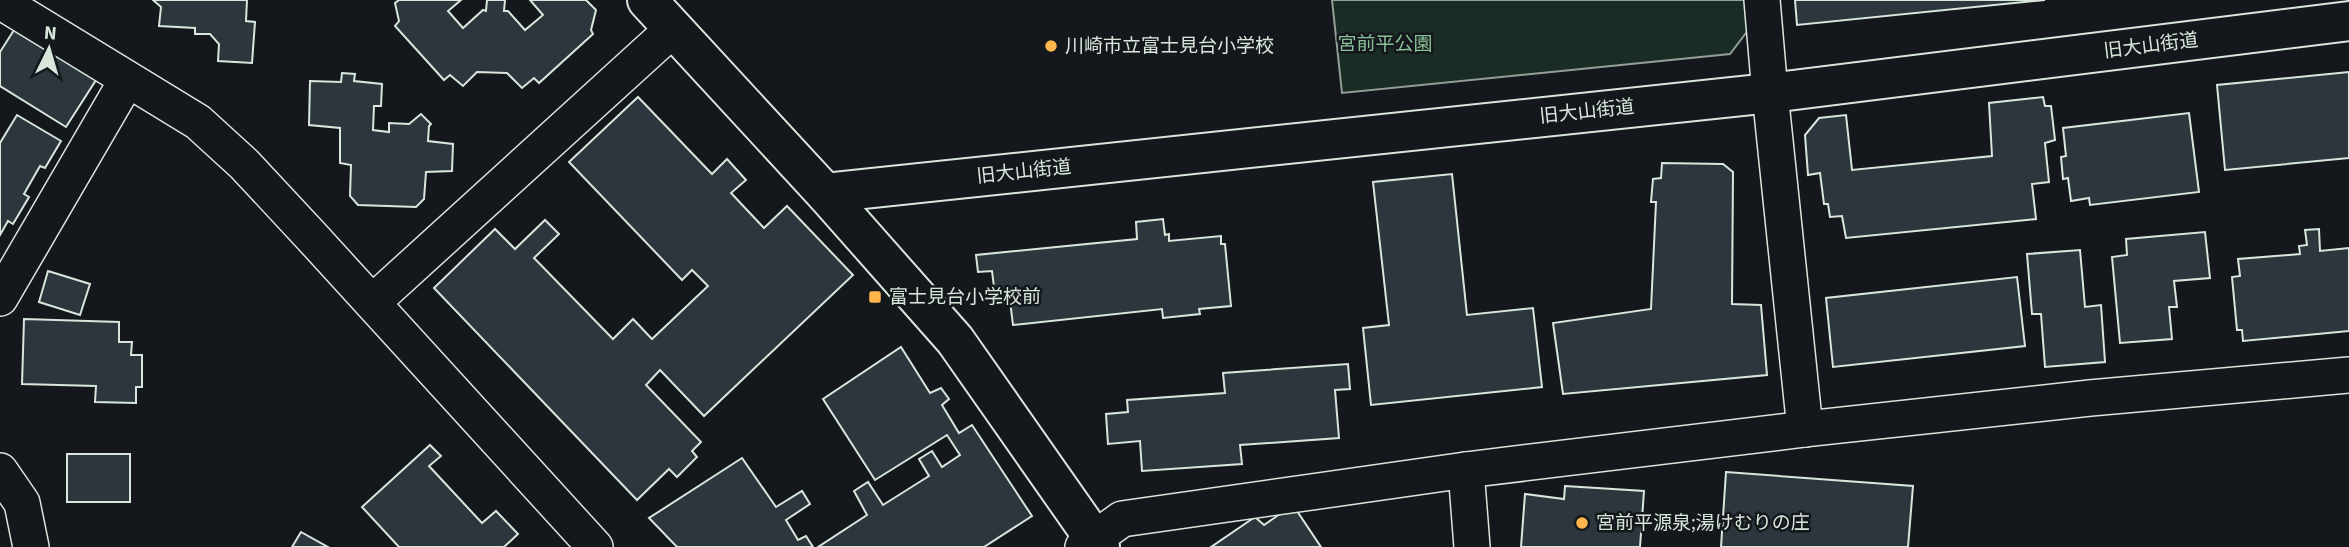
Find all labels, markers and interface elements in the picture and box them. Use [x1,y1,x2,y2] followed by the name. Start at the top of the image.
[14,14,84,84] north arrow
[43,20,58,48] text: N
[2102,27,2200,65] street label: 旧大山街道
[1337,31,1433,58] park label: 宮前平公園
[1065,33,1274,60] place label: 川崎市立富士見台小学校
[1043,38,1059,54] marker: 川崎市立富士見台小学校
[1538,94,1636,130] street label: 旧大山街道
[975,154,1073,190] street label: 旧大山街道
[889,284,1041,311] place label: 富士見台小学校前
[867,289,883,305] marker: 富士見台小学校前
[1596,510,1810,537] place label: 宮前平源泉;湯けむりの庄
[1574,515,1590,531] marker: 宮前平源泉;湯けむりの庄

